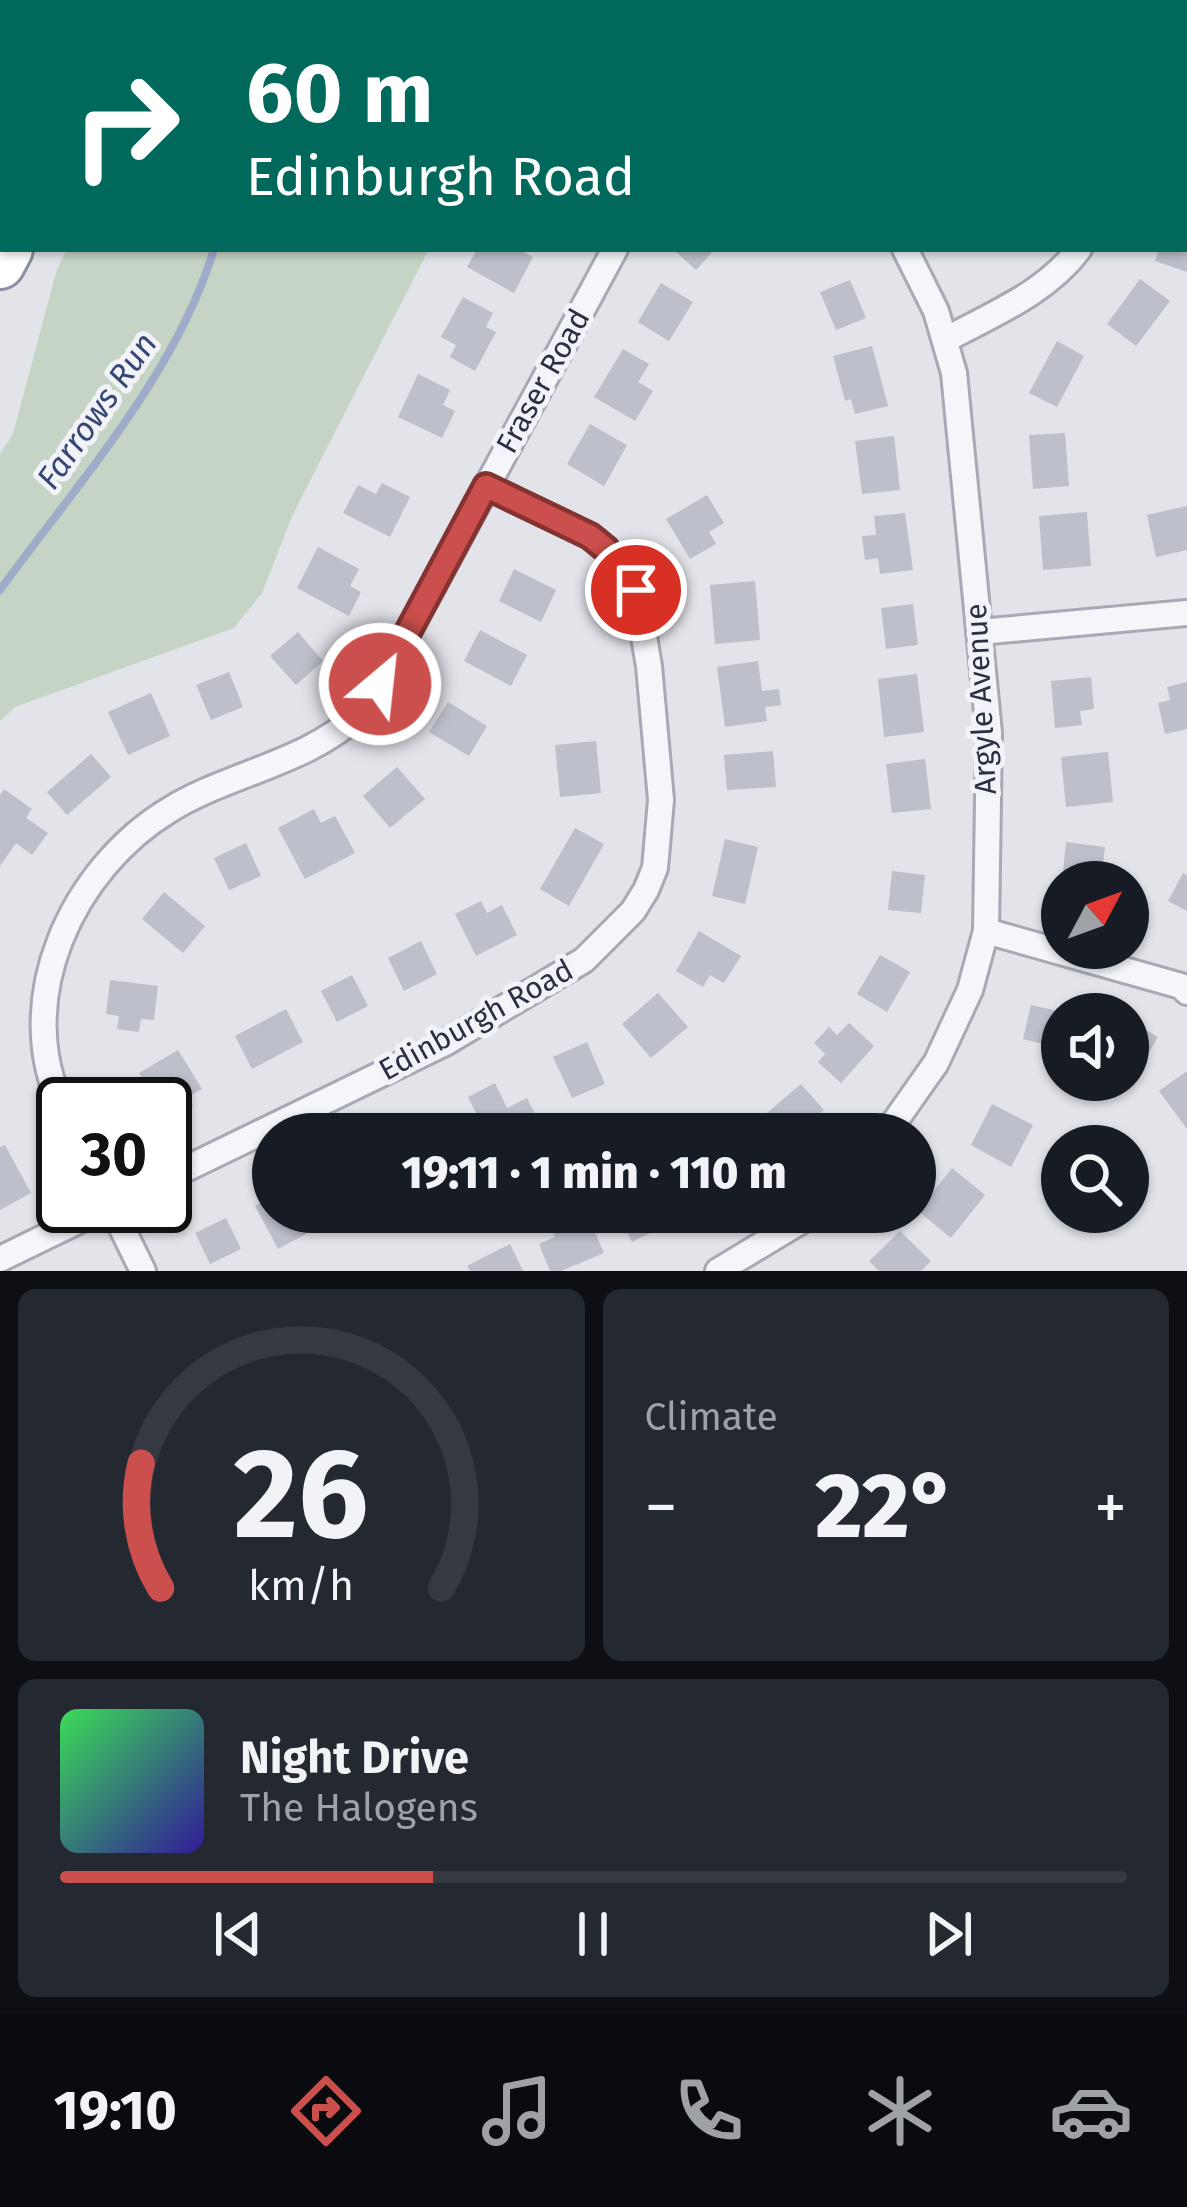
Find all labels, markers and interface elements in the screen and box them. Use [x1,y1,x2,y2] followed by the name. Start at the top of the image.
[246,43,433,144] text: 60 m
[48,48,204,204] icon: right
[246,145,635,209] text: Edinburgh Road
[489,303,597,459] street label: Fraser Road
[28,325,166,497] water label: Farrows Run
[585,539,687,641] pin
[603,557,669,623] icon: arrive
[958,603,1004,795] street label: Argyle Avenue
[317,621,443,747] position arrow
[1041,861,1149,969] north arrow
[1041,861,1149,1233] map controls
[373,952,579,1088] street label: Edinburgh Road
[1041,993,1149,1101] button: sound
[36,1077,192,1233] speed limit sign: 30
[1041,1125,1149,1233] button: search
[401,1146,787,1200] text: 19:11 · 1 min · 110 m
[645,1394,778,1440] text: Climate
[234,1420,369,1570] text: 26
[815,1453,956,1561] text: 22°
[645,1468,678,1547] text: −
[1094,1468,1127,1547] text: +
[248,1560,354,1611] text: km/h
[240,1731,469,1785] text: Night Drive
[240,1785,478,1831] text: The Halogens
[205,1901,271,1967] icon: previous
[560,1901,626,1967] icon: pause
[916,1901,982,1967] icon: next
[284,2069,368,2153] icon: directions
[475,2069,559,2153] icon: music
[667,2069,751,2153] icon: phone
[858,2069,942,2153] icon: climate
[1049,2069,1133,2153] icon: car
[54,2079,177,2143] text: 19:10

